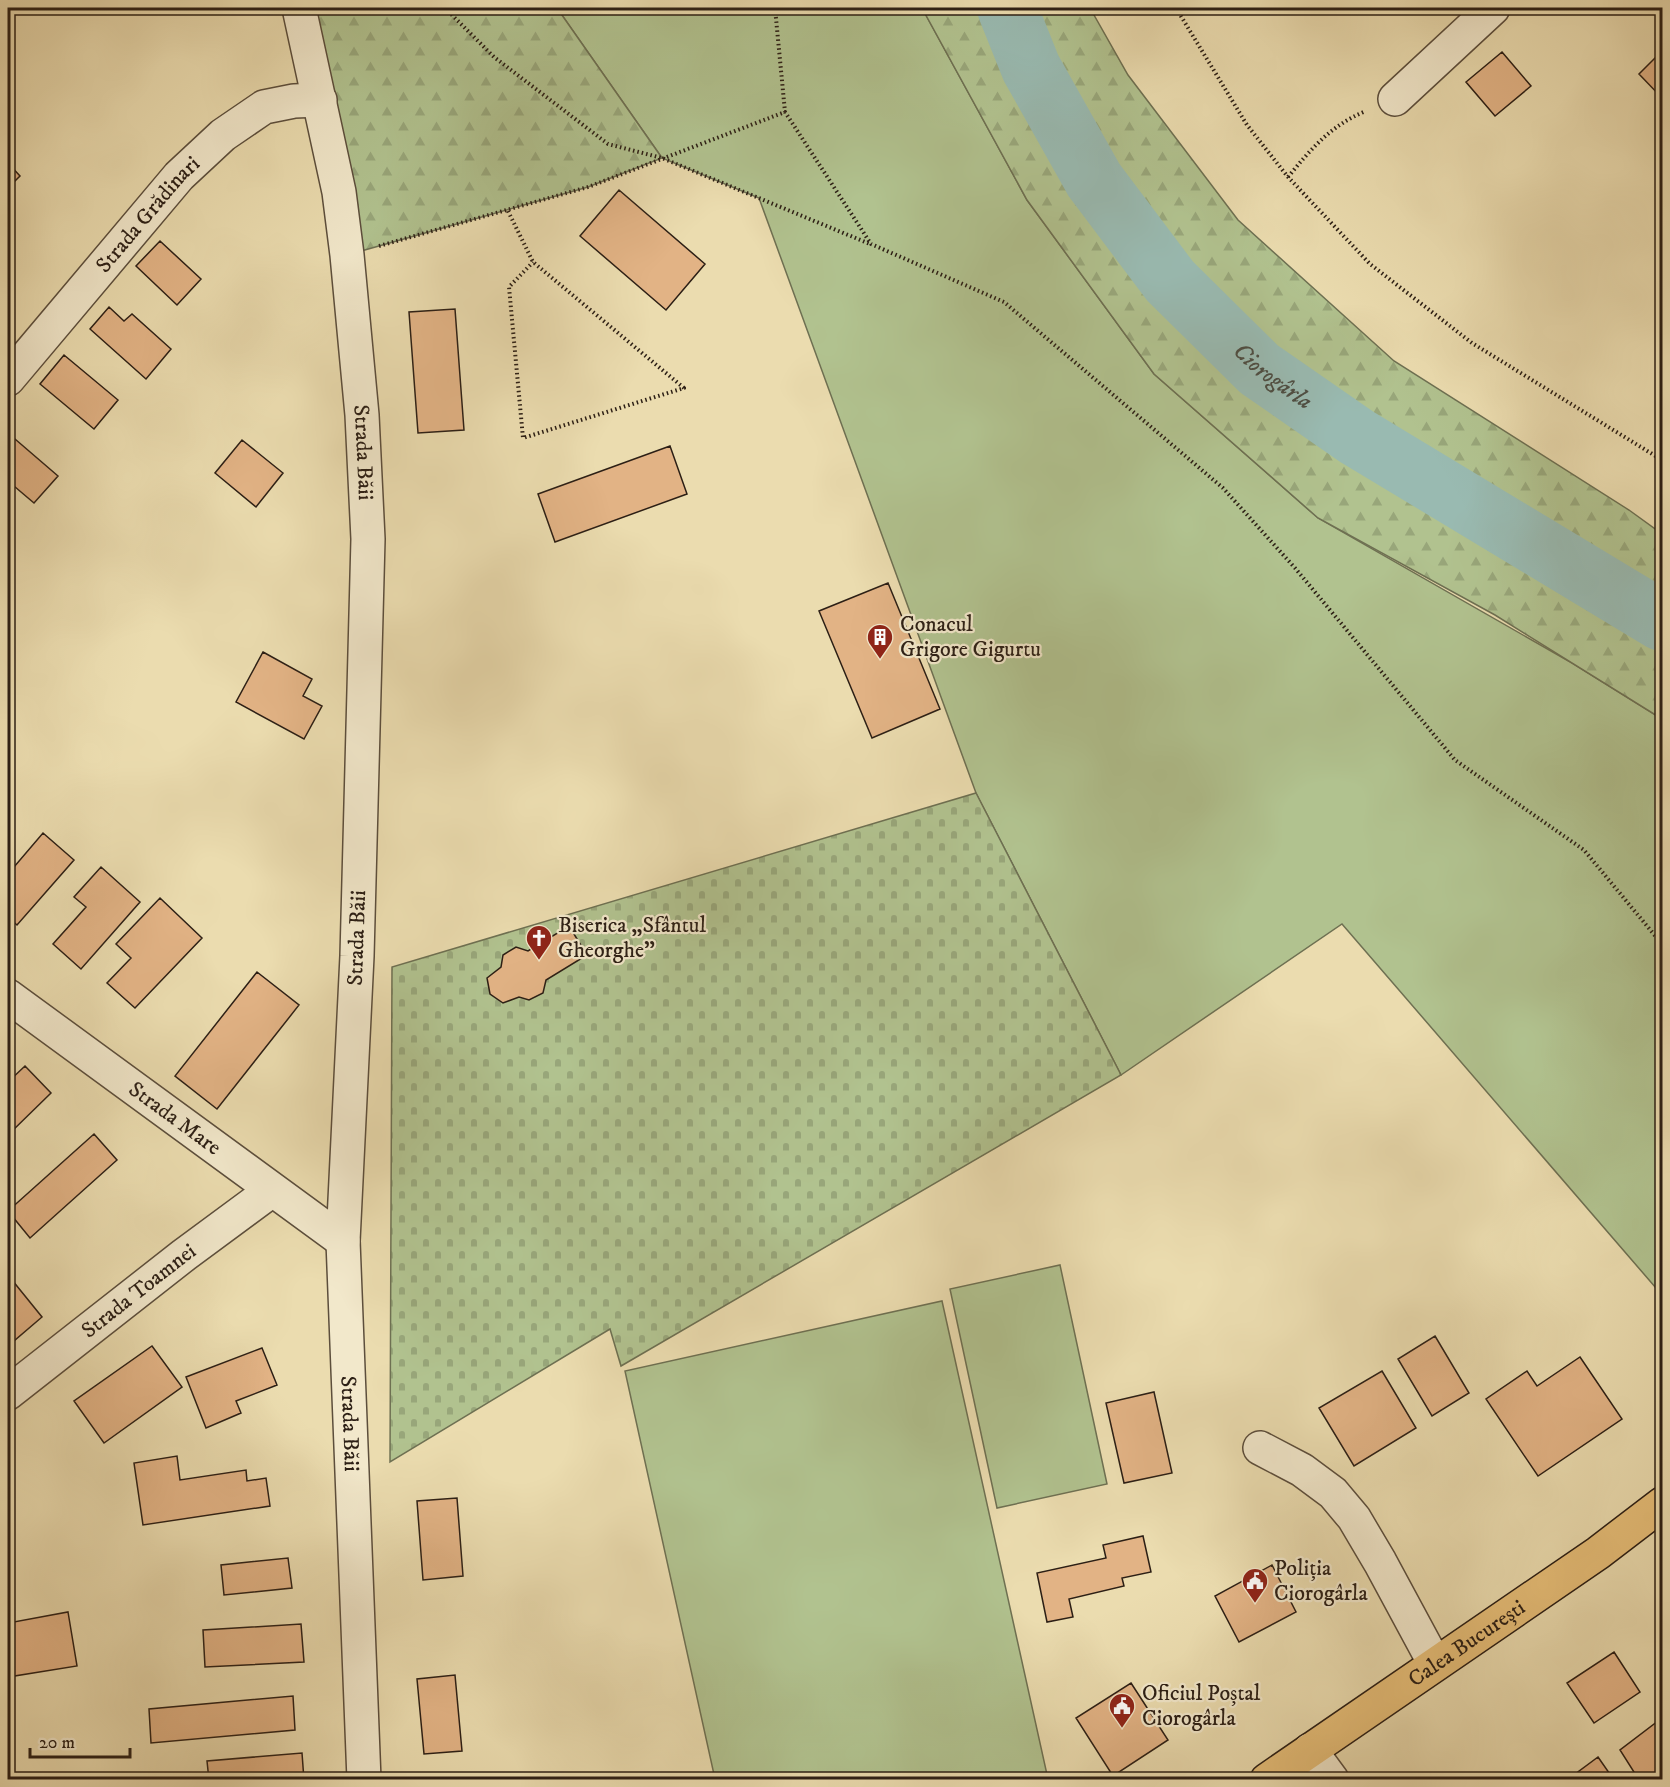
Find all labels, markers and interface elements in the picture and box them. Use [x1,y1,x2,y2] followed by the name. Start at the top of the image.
[90,150,205,278] street label: Strada Grădinari
[1226,336,1318,417] water label: Ciorogârla
[348,403,380,501] street label: Strada Băii
[900,611,1041,663] place label: Conacul Grigore Gigurtu
[865,622,895,660] building icon: Conacul Grigore Gigurtu
[342,890,372,986] street label: Strada Băii
[558,912,706,964] place label: Biserica „Sfântul Gheorghe”
[524,923,554,961] church icon: Biserica „Sfântul Gheorghe”
[124,1075,227,1161] street label: Strada Mare
[76,1237,201,1344] street label: Strada Toamnei
[335,1375,365,1472] street label: Strada Băii
[1274,1555,1368,1607] place label: Poliția Ciorogârla
[1240,1566,1270,1604] public building icon: Poliția Ciorogârla
[1403,1594,1530,1693] street label: Calea București
[1142,1680,1261,1732] place label: Oficiul Poștal Ciorogârla
[1107,1691,1137,1729] public building icon: Oficiul Poștal Ciorogârla
[30,1721,130,1759] scale bar
[39,1732,75,1754] text: 20 m

